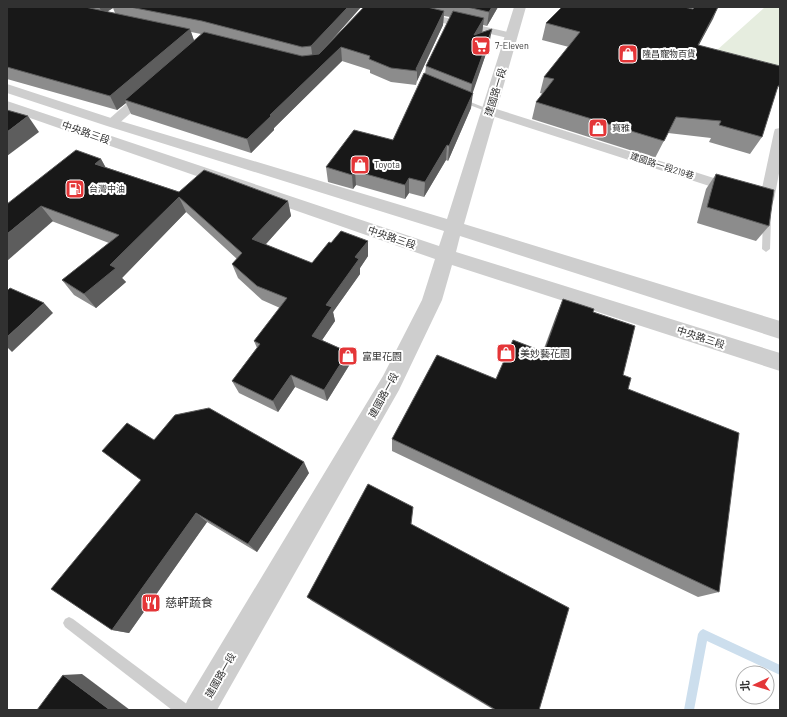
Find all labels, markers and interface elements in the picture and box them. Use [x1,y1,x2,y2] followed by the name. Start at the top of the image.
[470,35,492,57] supermarket icon: 7-Eleven
[495,40,529,51] place label: 7-Eleven
[617,43,639,65] shop icon: 隆昌寵物百貨
[642,48,696,59] place label: 隆昌寵物百貨
[482,66,508,118] street label: 建國路一段
[587,117,609,139] shop icon: 寶雅
[60,118,112,146] street label: 中央路三段
[612,122,630,133] place label: 寶雅
[629,150,695,181] street label: 建國路一段219巷
[349,154,371,176] shop icon: Toyota
[374,159,400,170] place label: Toyota
[64,178,86,200] fuel station icon: 台灣中油
[89,183,125,194] place label: 台灣中油
[366,223,418,251] street label: 中央路三段
[675,324,727,350] street label: 中央路三段
[495,342,517,364] shop icon: 美妙藝花園
[337,345,359,367] shop icon: 富里花園
[520,347,570,359] place label: 美妙藝花園
[362,350,402,362] place label: 富里花園
[366,370,400,420] street label: 建國路一段
[140,592,162,614] restaurant icon: 慈軒蔬食
[165,595,213,609] place label: 慈軒蔬食
[202,650,238,700] street label: 建國路一段
[735,665,775,705] north arrow
[738,680,751,692] text: 北

